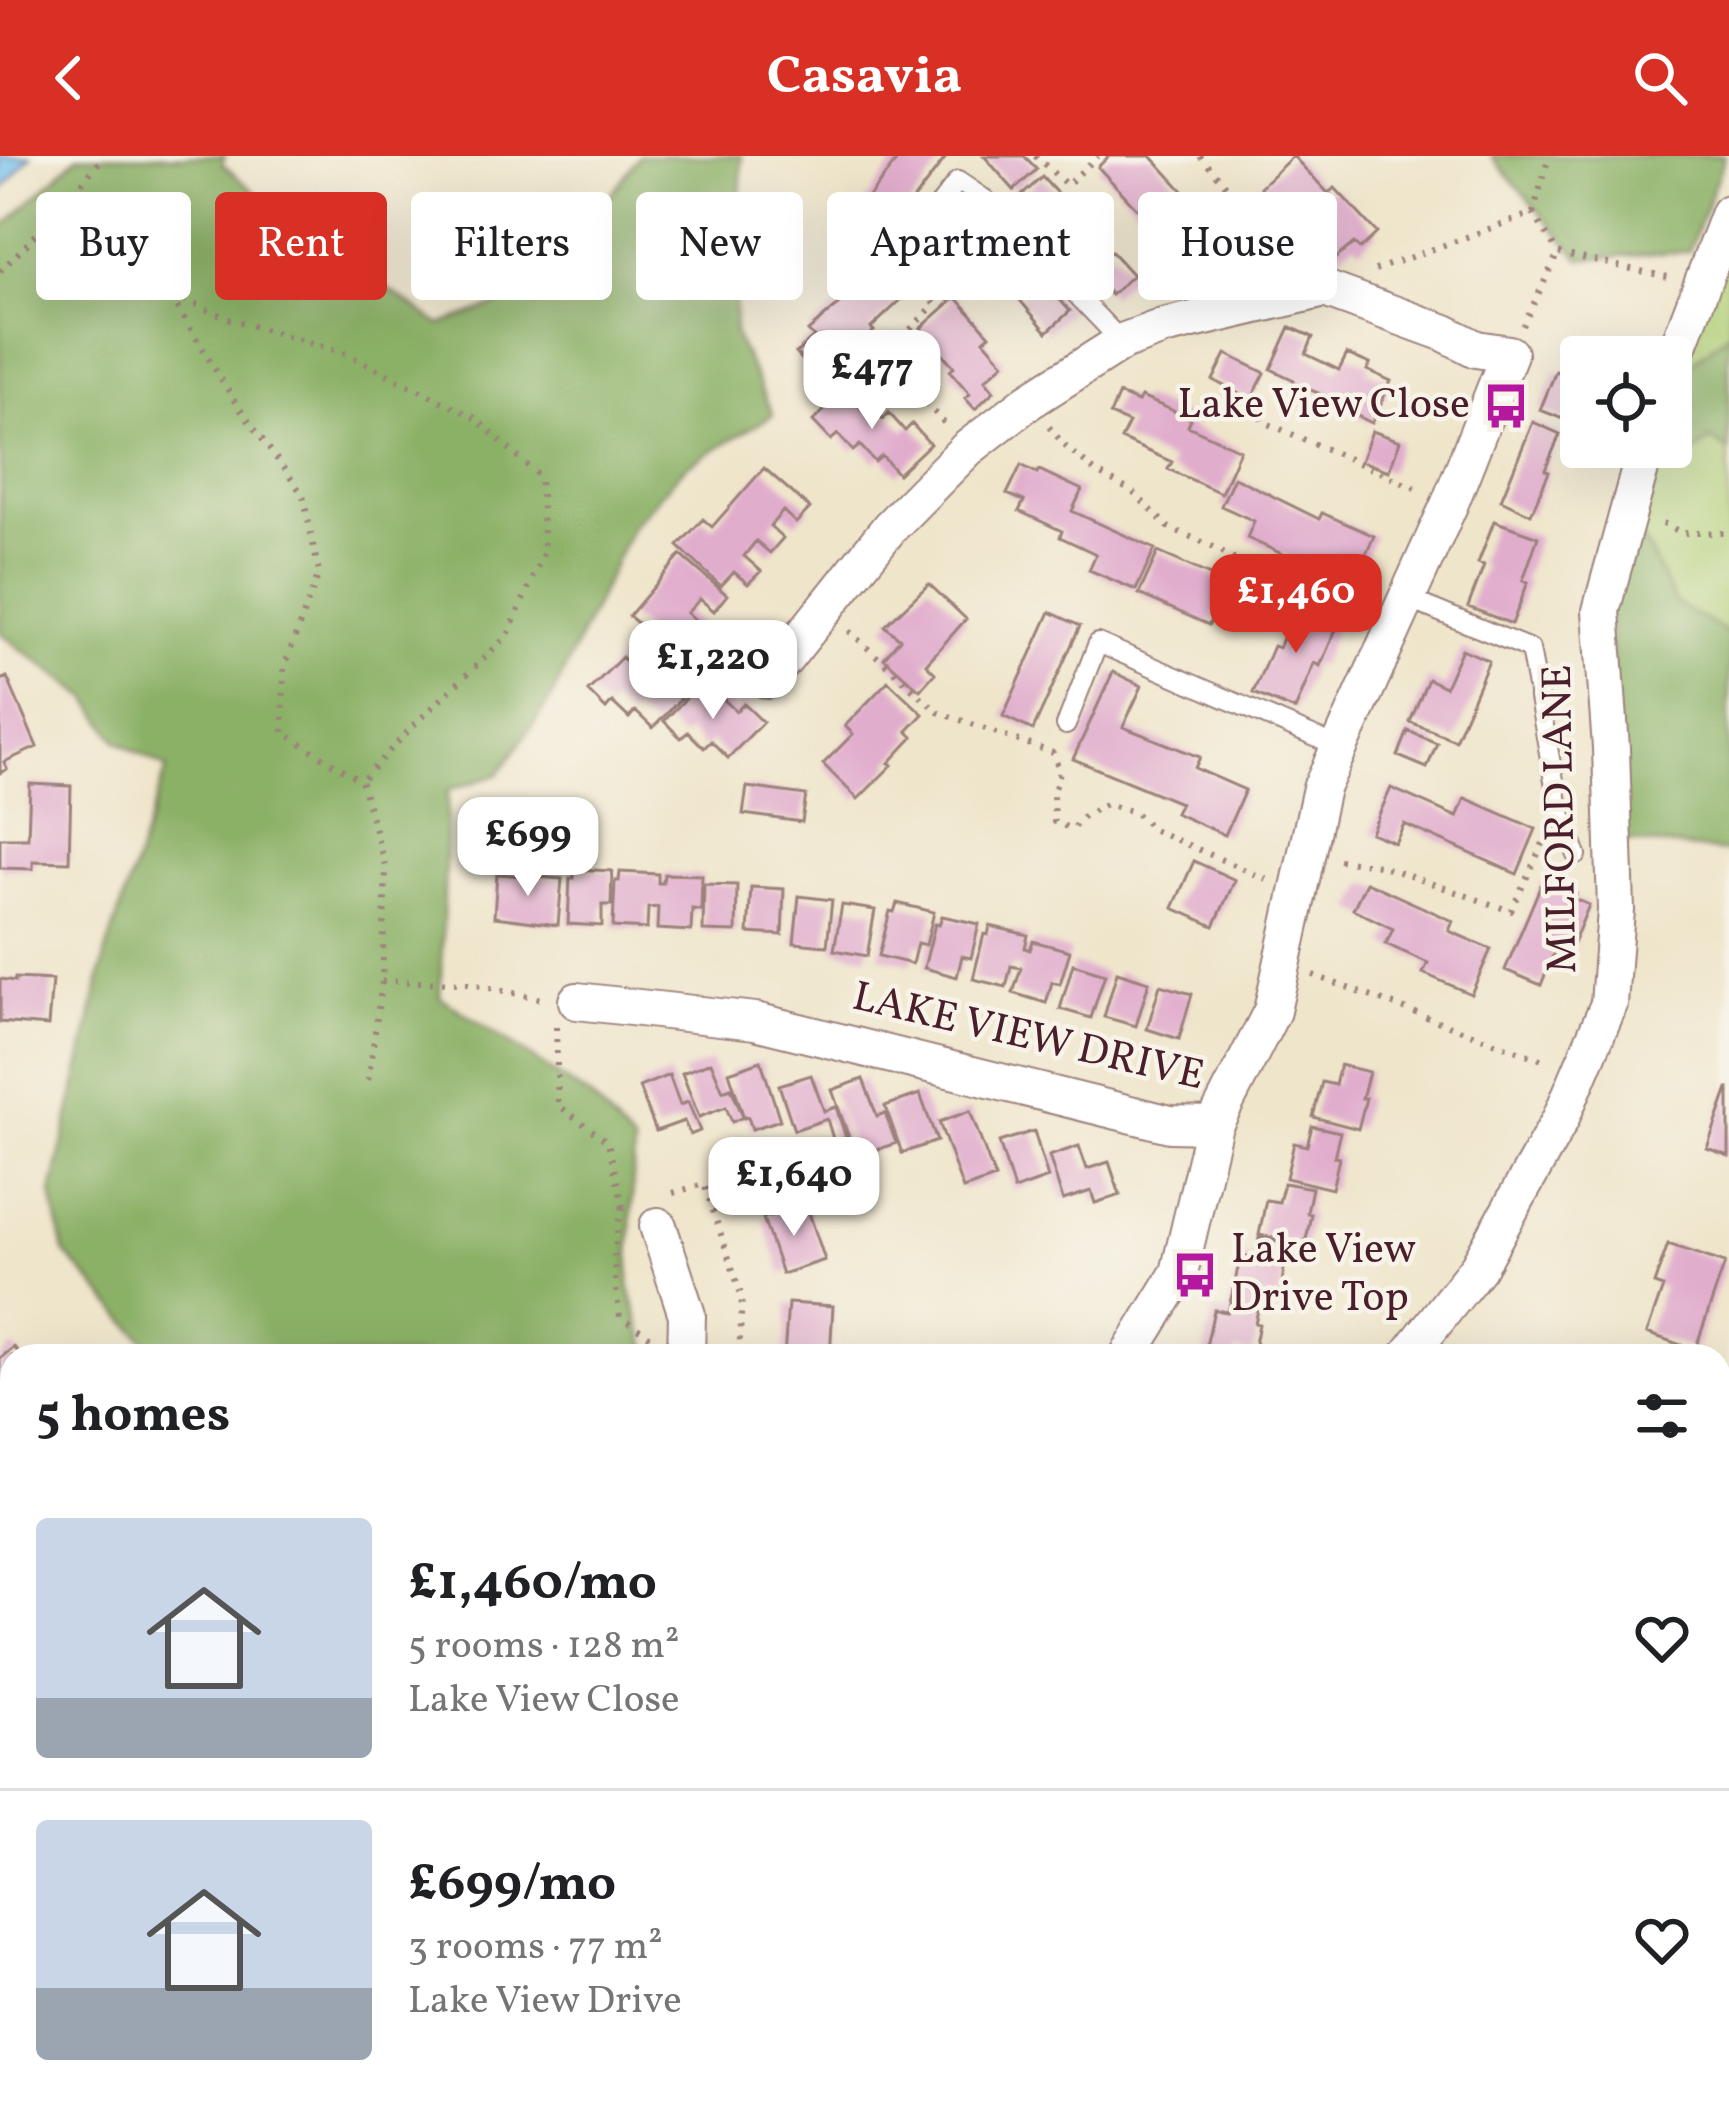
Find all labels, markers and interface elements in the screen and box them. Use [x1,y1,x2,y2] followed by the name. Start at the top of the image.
[767,41,962,116] text: Casavia
[36,45,102,111] icon: back
[1627,45,1693,111] icon: search
[36,192,191,300] chip: Buy
[215,192,387,300] chip: Rent
[411,192,612,300] chip: Filters
[636,192,803,300] chip: New
[827,192,1114,300] chip: Apartment
[1138,192,1337,300] chip: House
[801,330,943,432] pin: £477
[1560,336,1692,468] map controls
[1560,336,1692,468] button: locate
[830,342,914,396] text: £477
[1178,377,1470,436] place label: Lake View Close
[1481,381,1531,431] bus stop icon: Lake View Close
[1198,554,1394,656] pin: £1,460
[1237,566,1355,620] text: £1,460
[615,620,811,722] pin: £1,220
[656,632,770,686] text: £1,220
[1530,664,1594,974] street label: MILFORD LANE
[457,797,599,899] pin: £699
[484,809,572,863] text: £699
[846,969,1210,1107] street label: LAKE VIEW DRIVE
[696,1137,892,1239] pin: £1,640
[735,1149,853,1203] text: £1,640
[1231,1222,1416,1329] place label: Lake View Drive Top
[1170,1250,1220,1300] bus stop icon: Lake View Drive Top
[36,1381,230,1452] text: 5 homes
[1629,1383,1695,1449] icon: filters
[408,1549,657,1620] text: £1,460/mo
[132,1566,276,1710] icon: home
[1629,1605,1695,1671] icon: heart
[408,1620,679,1674] text: 5 rooms · 128 m²
[408,1674,680,1728] text: Lake View Close
[408,1850,616,1921] text: £699/mo
[132,1868,276,2012] icon: home
[1629,1907,1695,1973] icon: heart
[408,1921,663,1975] text: 3 rooms · 77 m²
[408,1975,682,2029] text: Lake View Drive

